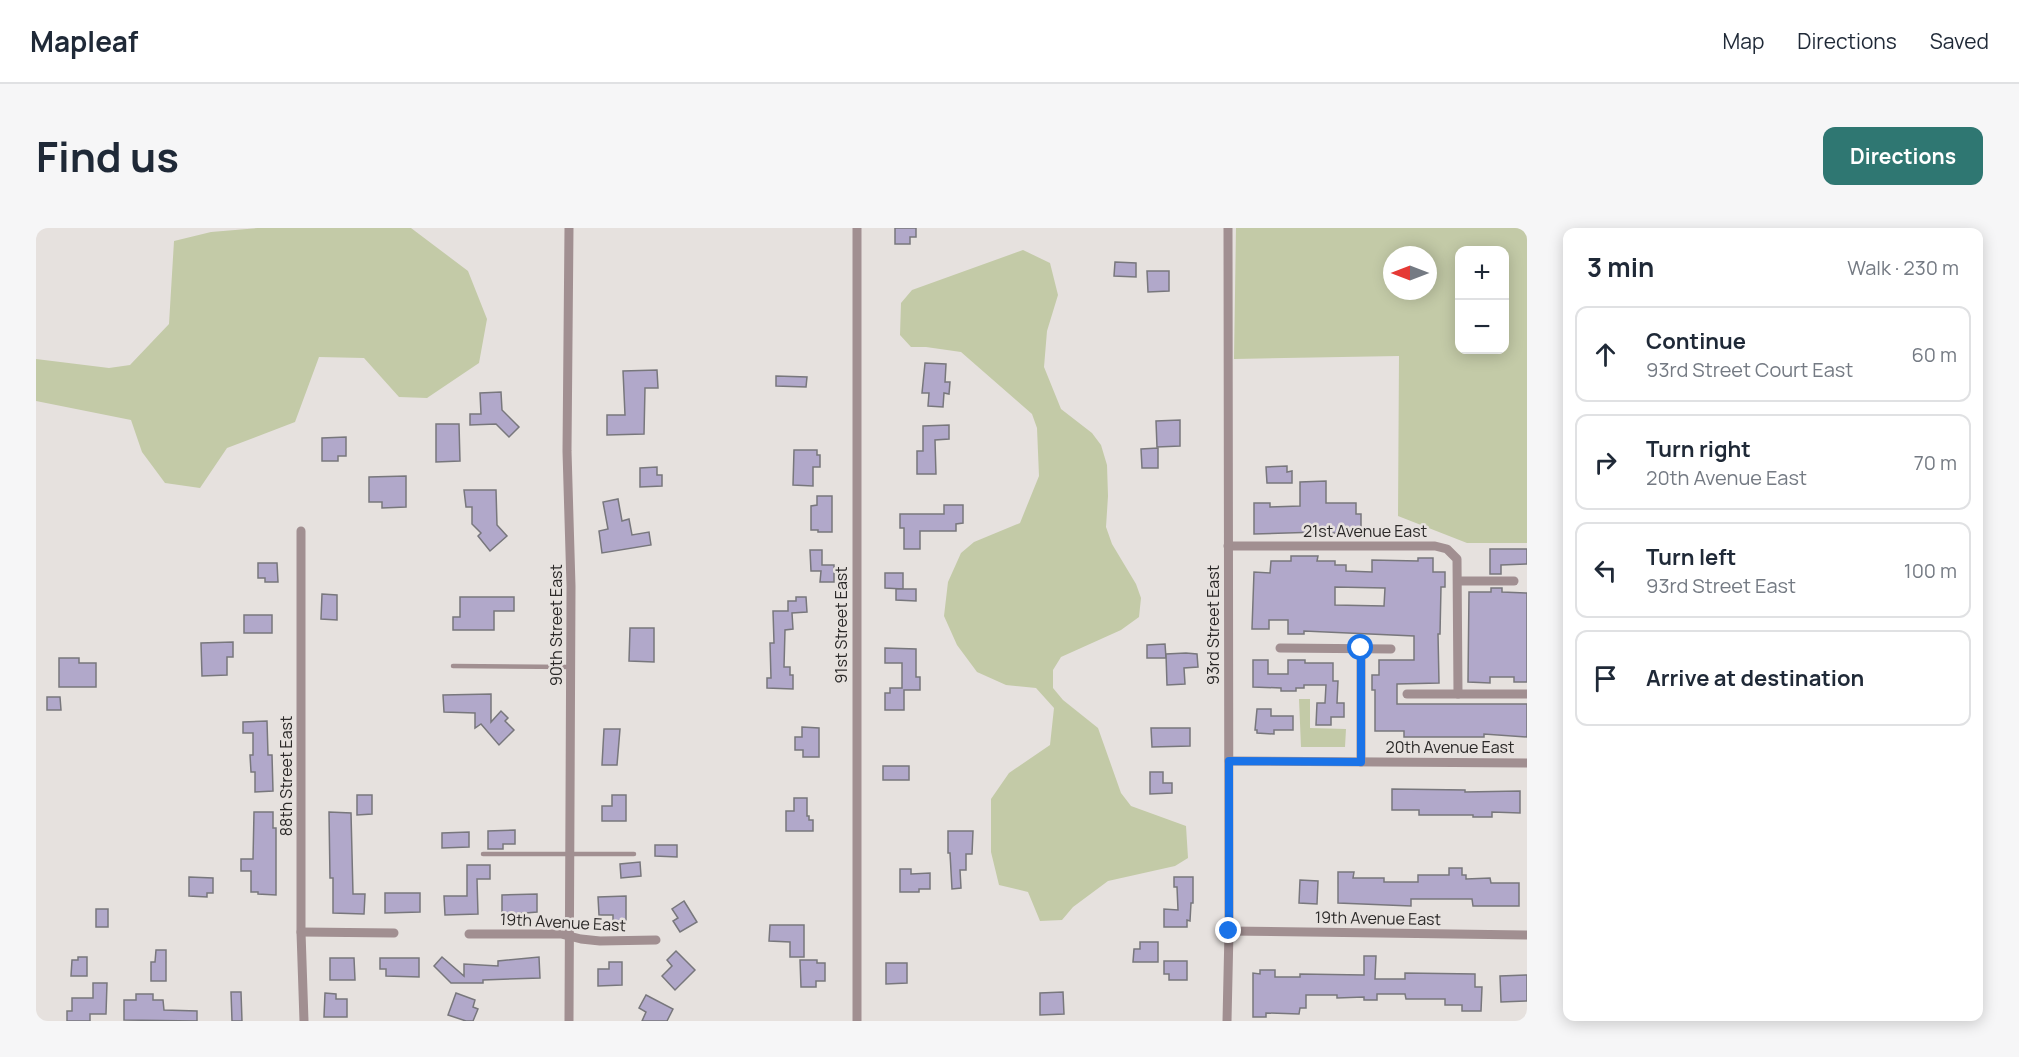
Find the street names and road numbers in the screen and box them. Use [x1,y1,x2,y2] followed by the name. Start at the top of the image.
[1303,520,1427,542] street label: 21st Avenue East
[545,564,567,686] street label: 90th Street East
[1202,565,1224,685] street label: 93rd Street East
[830,566,852,684] street label: 91st Street East
[275,716,297,836] street label: 88th Street East
[1386,736,1514,758] street label: 20th Avenue East
[1315,906,1441,930] street label: 19th Avenue East
[499,908,627,936] street label: 19th Avenue East

